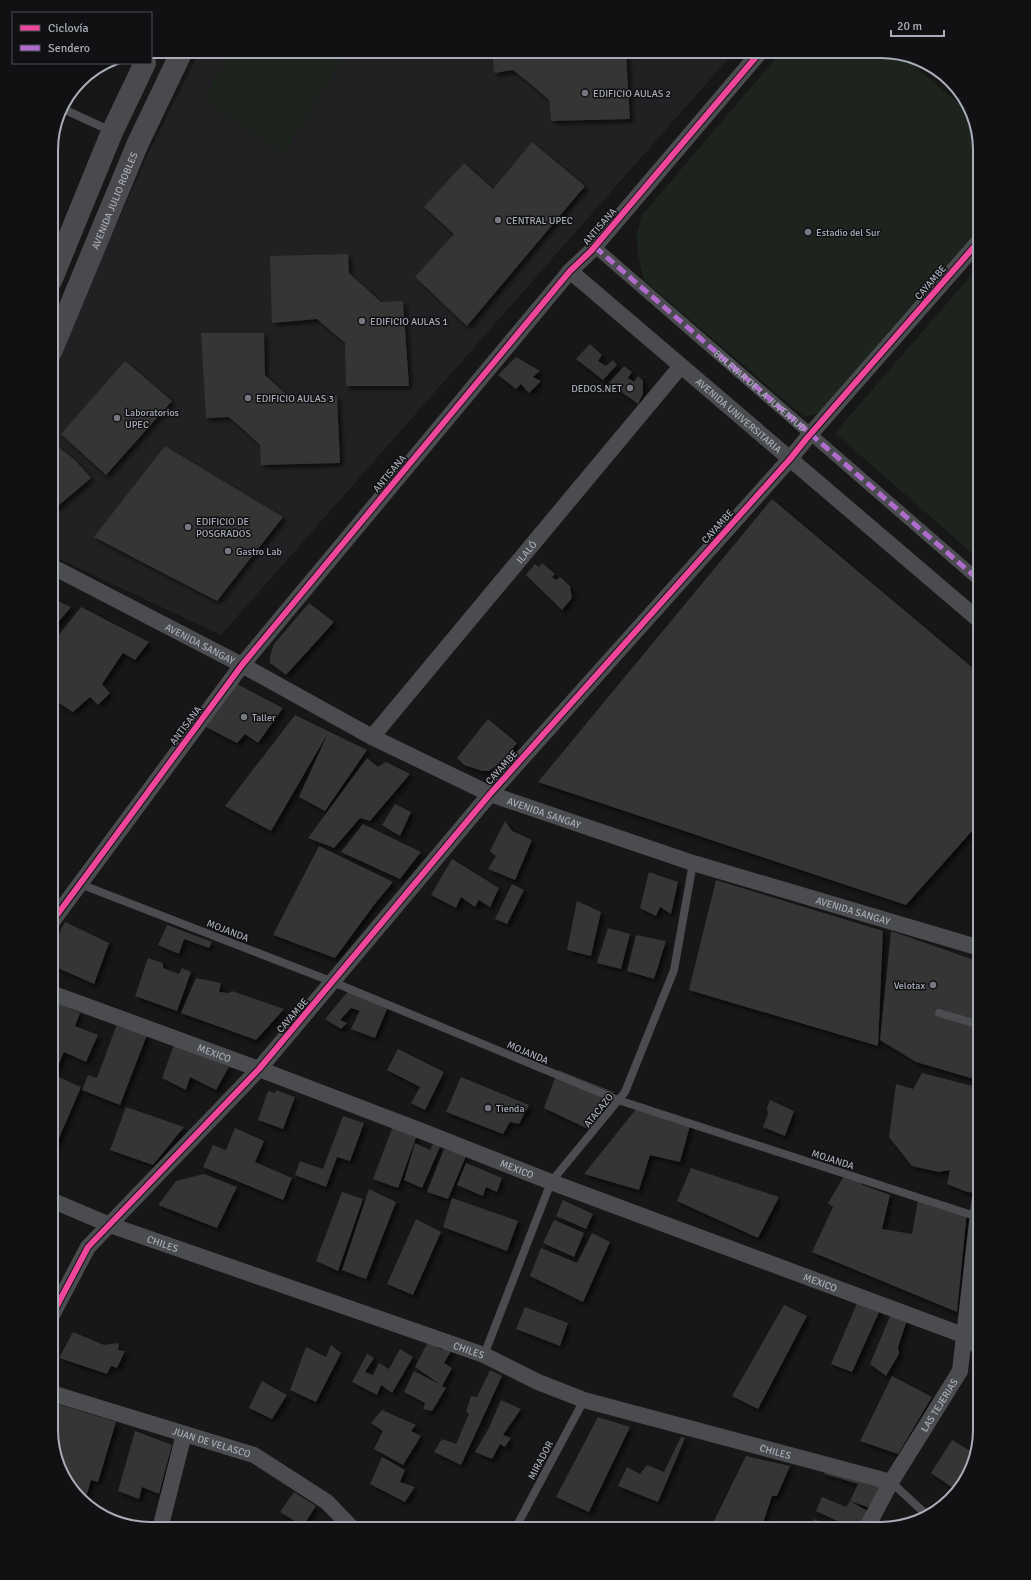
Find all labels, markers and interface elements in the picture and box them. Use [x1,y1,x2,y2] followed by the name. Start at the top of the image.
[12,12,152,64] legend
[891,12,944,38] scale bar
[897,19,922,34] text: 20 m
[48,21,89,36] text: Ciclovía
[48,41,90,56] text: Sendero
[580,88,590,98] marker: EDIFICIO AULAS 2
[593,88,671,100] place label: EDIFICIO AULAS 2
[89,150,141,251] street label: AVENIDA JULIO ROBLES
[580,206,619,248] street label: ANTISANA
[493,215,503,225] marker: CENTRAL UPEC
[506,215,573,227] place label: CENTRAL UPEC
[803,227,813,237] marker: Estadio del Sur
[816,227,880,239] place label: Estadio del Sur
[912,263,949,302] street label: CAYAMBE
[357,316,367,326] marker: EDIFICIO AULAS 1
[370,316,448,328] place label: EDIFICIO AULAS 1
[711,348,808,435] street label: BULEVAR DE LA JUVENTUD
[693,376,784,456] street label: AVENIDA UNIVERSITARIA
[571,383,622,395] place label: DEDOS.NET
[625,383,635,393] marker: DEDOS.NET
[243,393,253,403] marker: EDIFICIO AULAS 3
[256,393,334,405] place label: EDIFICIO AULAS 3
[125,407,180,431] place label: Laboratorios UPEC
[112,413,122,423] marker: Laboratorios UPEC
[371,452,409,495] street label: ANTISANA
[699,507,736,546] street label: CAYAMBE
[196,516,251,540] place label: EDIFICIO DE POSGRADOS
[183,522,193,532] marker: EDIFICIO DE POSGRADOS
[514,538,540,566] street label: ILALÓ
[223,546,233,556] marker: Gastro Lab
[236,546,282,558] place label: Gastro Lab
[163,621,237,667] street label: AVENIDA SANGAY
[167,704,204,747] street label: ANTISANA
[239,712,249,722] marker: Taller
[252,712,276,724] place label: Taller
[483,748,520,787] street label: CAYAMBE
[505,795,582,831] street label: AVENIDA SANGAY
[814,895,891,928] street label: AVENIDA SANGAY
[205,917,250,944] street label: MOJANDA
[894,980,925,992] place label: Velotax
[928,980,938,990] marker: Velotax
[274,996,311,1035] street label: CAYAMBE
[505,1039,550,1067] street label: MOJANDA
[196,1042,233,1065] street label: MEXICO
[582,1091,616,1130] street label: ATACAZO
[483,1103,493,1113] marker: Tienda
[496,1103,524,1115] place label: Tienda
[810,1147,856,1172] street label: MOJANDA
[498,1158,536,1182] street label: MEXICO
[145,1233,180,1255] street label: CHILES
[802,1271,839,1295] street label: MEXICO
[451,1340,486,1362] street label: CHILES
[919,1376,961,1434] street label: LAS TEJERIAS
[171,1425,252,1461] street label: JUAN DE VELASCO
[526,1439,556,1482] street label: MIRADOR
[758,1442,793,1462] street label: CHILES

